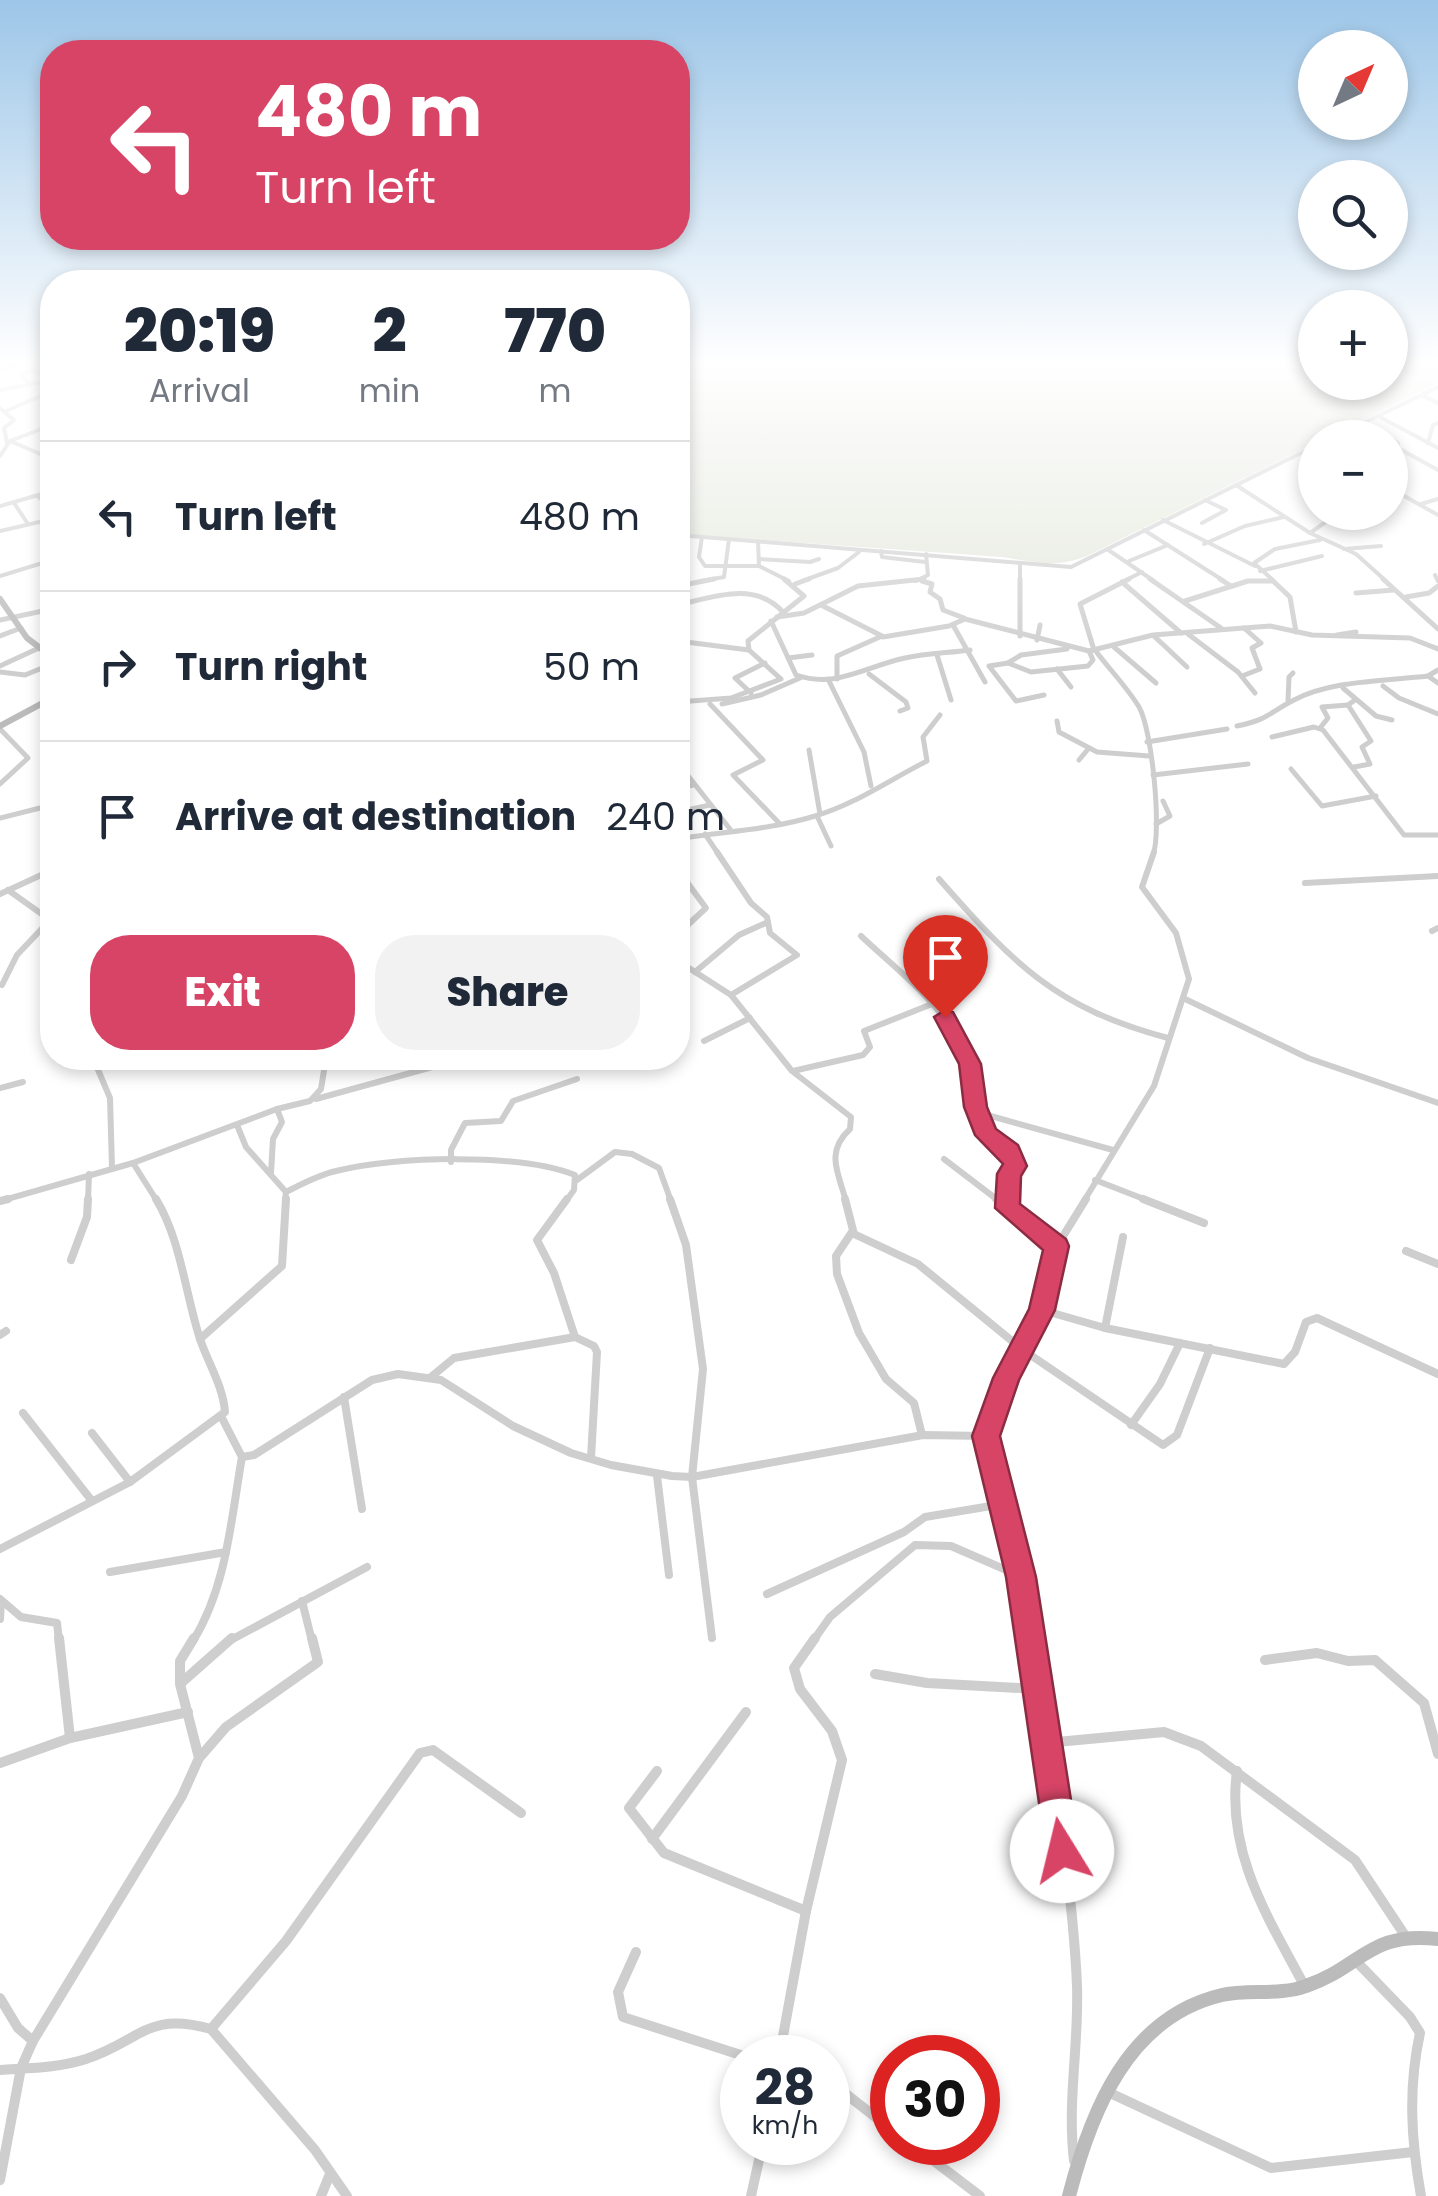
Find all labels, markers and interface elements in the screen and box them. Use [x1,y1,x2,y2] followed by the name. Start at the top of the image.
[1298,30,1408,140] north arrow
[1298,30,1408,530] map controls
[255,62,482,161] text: 480 m
[90,80,220,210] icon: left
[255,156,436,219] text: Turn left
[1298,160,1408,270] button: search
[124,289,275,373] text: 20:19
[372,289,407,373] text: 2
[504,289,606,373] text: 770
[1298,290,1408,400] button: +
[149,368,250,413] text: Arrival
[359,368,420,413] text: min
[539,368,572,413] text: m
[1298,420,1408,530] button: −
[90,489,145,544] icon: left
[175,490,337,543] text: Turn left
[519,490,640,543] text: 480 m
[90,639,145,694] icon: right
[175,640,367,693] text: Turn right
[543,640,640,693] text: 50 m
[90,789,145,844] icon: arrive
[175,790,576,843] text: Arrive at destination
[606,790,725,843] text: 240 m
[903,915,988,1018] pin
[918,930,973,985] icon: arrive
[90,935,355,1050] button: Exit
[375,935,640,1050] button: Share
[1010,1799,1114,1903] position arrow
[870,2035,1000,2165] speed limit sign: 30
[755,2052,815,2123] text: 28
[752,2108,818,2143] text: km/h

